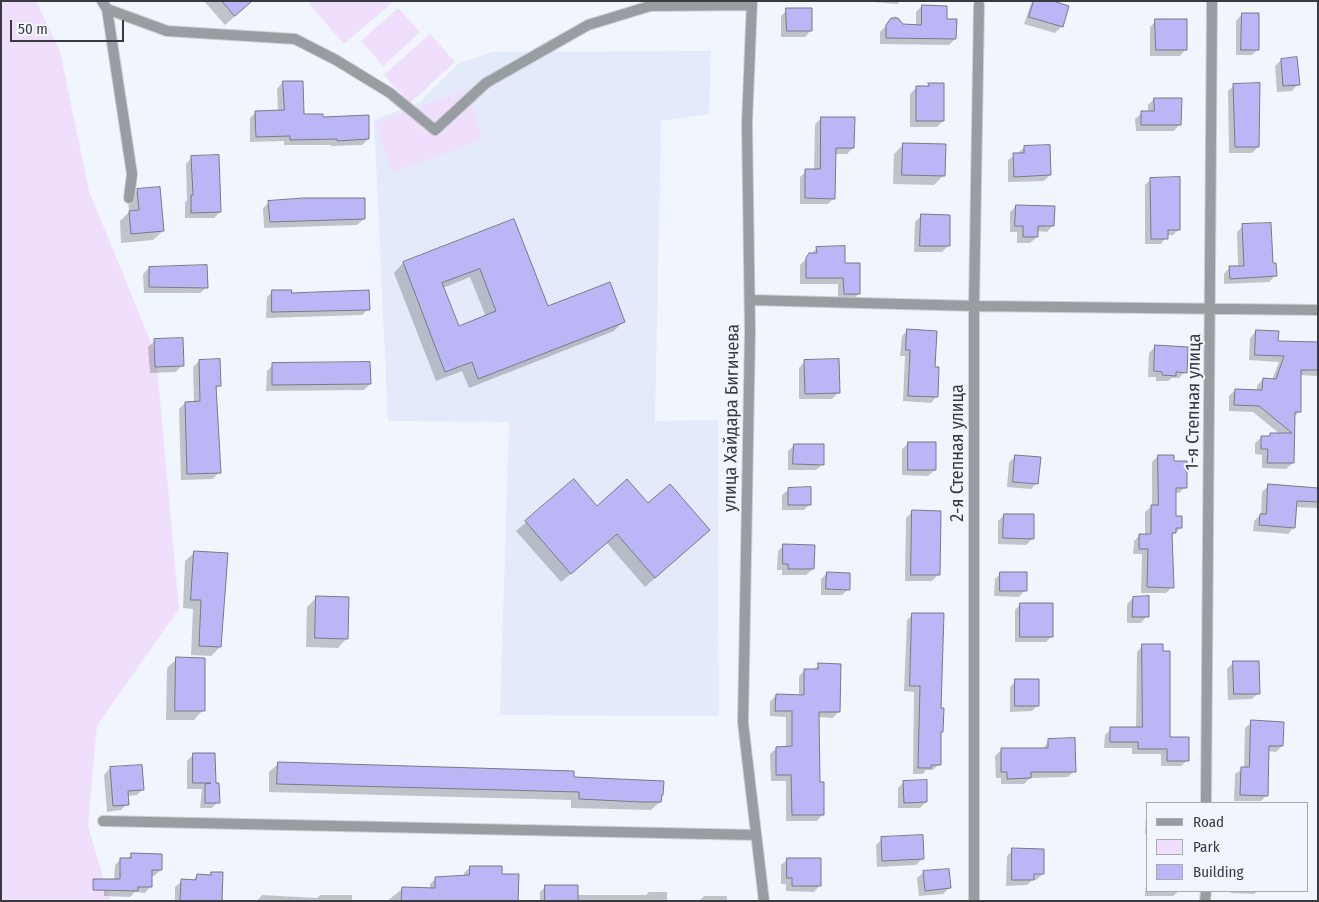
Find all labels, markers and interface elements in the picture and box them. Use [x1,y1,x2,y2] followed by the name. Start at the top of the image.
[12,10,126,42] scale bar
[18,20,48,38] text: 50 m
[720,324,744,512] street label: улица Хайдара Бигичева
[1182,333,1206,471] street label: 1-я Степная улица
[947,384,969,522] street label: 2-я Степная улица
[1146,802,1309,892] legend
[1193,813,1224,831] text: Road
[1193,838,1220,856] text: Park
[1193,863,1244,881] text: Building

